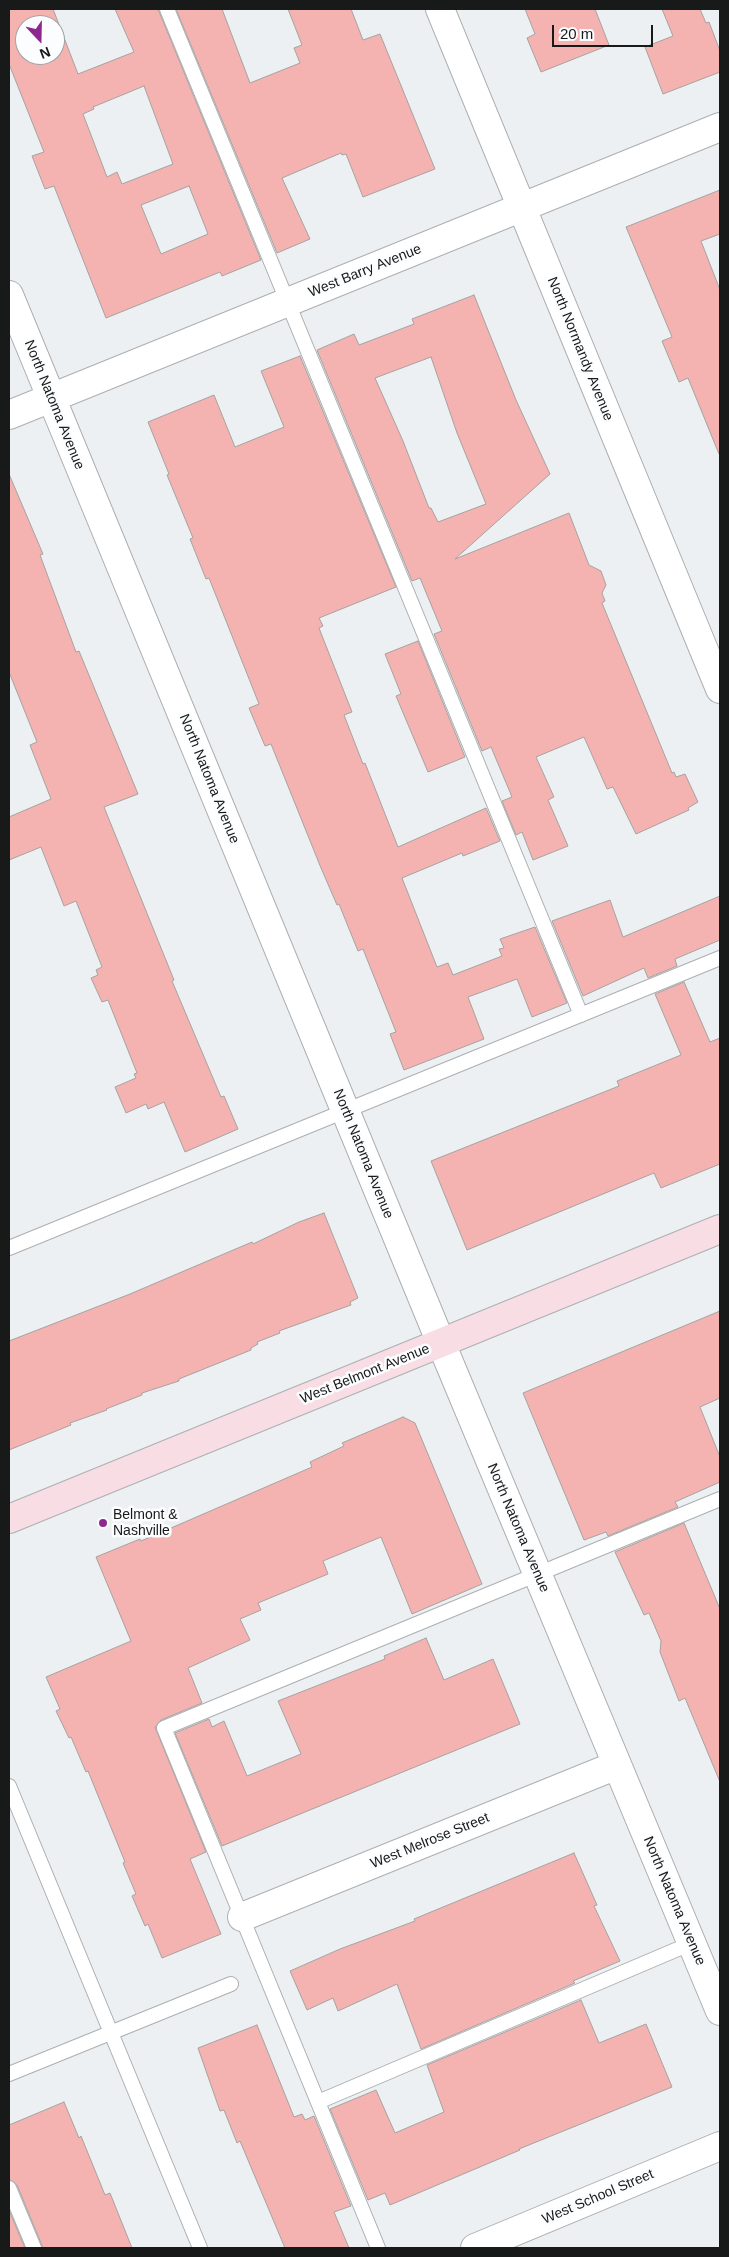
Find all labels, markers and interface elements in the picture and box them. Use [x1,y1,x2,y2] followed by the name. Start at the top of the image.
[15,15,65,65] north arrow
[554,15,655,47] scale bar
[560,25,593,42] text: 20 m
[37,44,53,62] text: N
[306,241,424,301] street label: West Barry Avenue
[543,275,617,423] street label: North Normandy Avenue
[20,338,88,472] street label: North Natoma Avenue
[175,712,243,846] street label: North Natoma Avenue
[329,1087,397,1221] street label: North Natoma Avenue
[298,1340,432,1408] street label: West Belmont Avenue
[483,1461,553,1595] street label: North Natoma Avenue
[113,1507,178,1540] place label: Belmont & Nashville
[97,1517,109,1529] marker: Belmont & Nashville
[368,1810,492,1872] street label: West Melrose Street
[639,1834,709,1968] street label: North Natoma Avenue
[540,2166,656,2228] street label: West School Street

